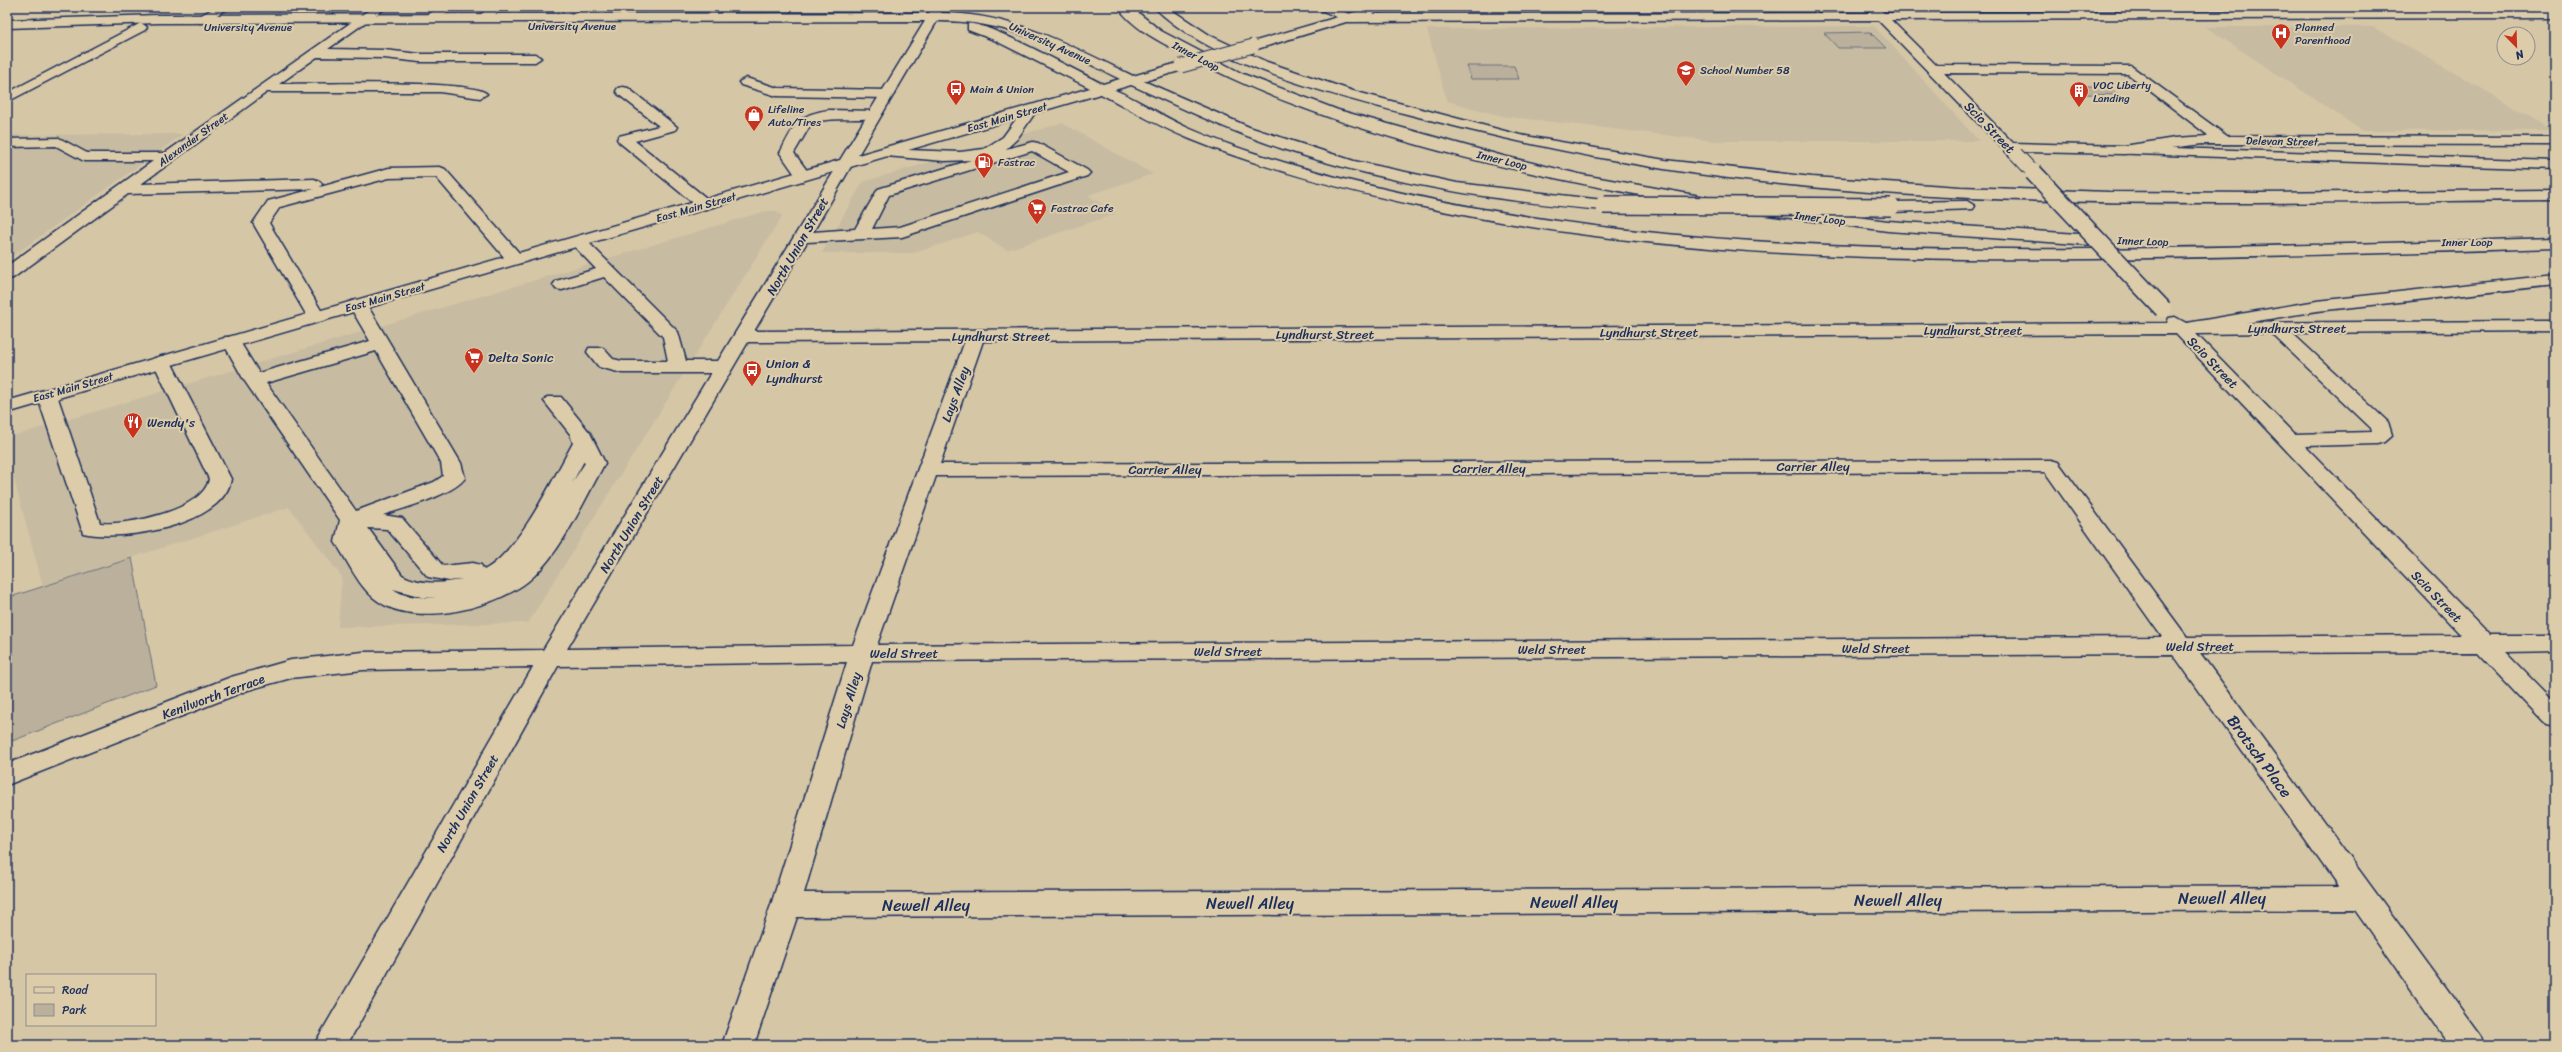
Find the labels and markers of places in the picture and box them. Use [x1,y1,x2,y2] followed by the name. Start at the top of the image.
[2295,18,2352,50] place label: Planned Parenthood
[2270,22,2292,50] hospital icon: Planned Parenthood
[1675,59,1697,87] school or university icon: School Number 58
[1700,61,1790,80] place label: School Number 58
[2093,76,2151,108] place label: VOC Liberty Landing
[945,78,967,106] bus stop icon: Main & Union
[970,80,1034,99] place label: Main & Union
[2068,80,2090,108] building icon: VOC Liberty Landing
[767,100,822,132] place label: Lifeline Auto/Tires
[743,104,765,132] shop icon: Lifeline Auto/Tires
[973,151,995,179] fuel station icon: Fastrac
[998,153,1035,172] place label: Fastrac
[1026,197,1048,225] supermarket icon: Fastrac Cafe
[1051,199,1114,218] place label: Fastrac Cafe
[463,346,485,374] supermarket icon: Delta Sonic
[488,346,554,369] place label: Delta Sonic
[766,352,823,390] place label: Union & Lyndhurst
[741,359,763,387] bus stop icon: Union & Lyndhurst
[122,411,144,439] restaurant icon: Wendy's
[147,411,196,434] place label: Wendy's

